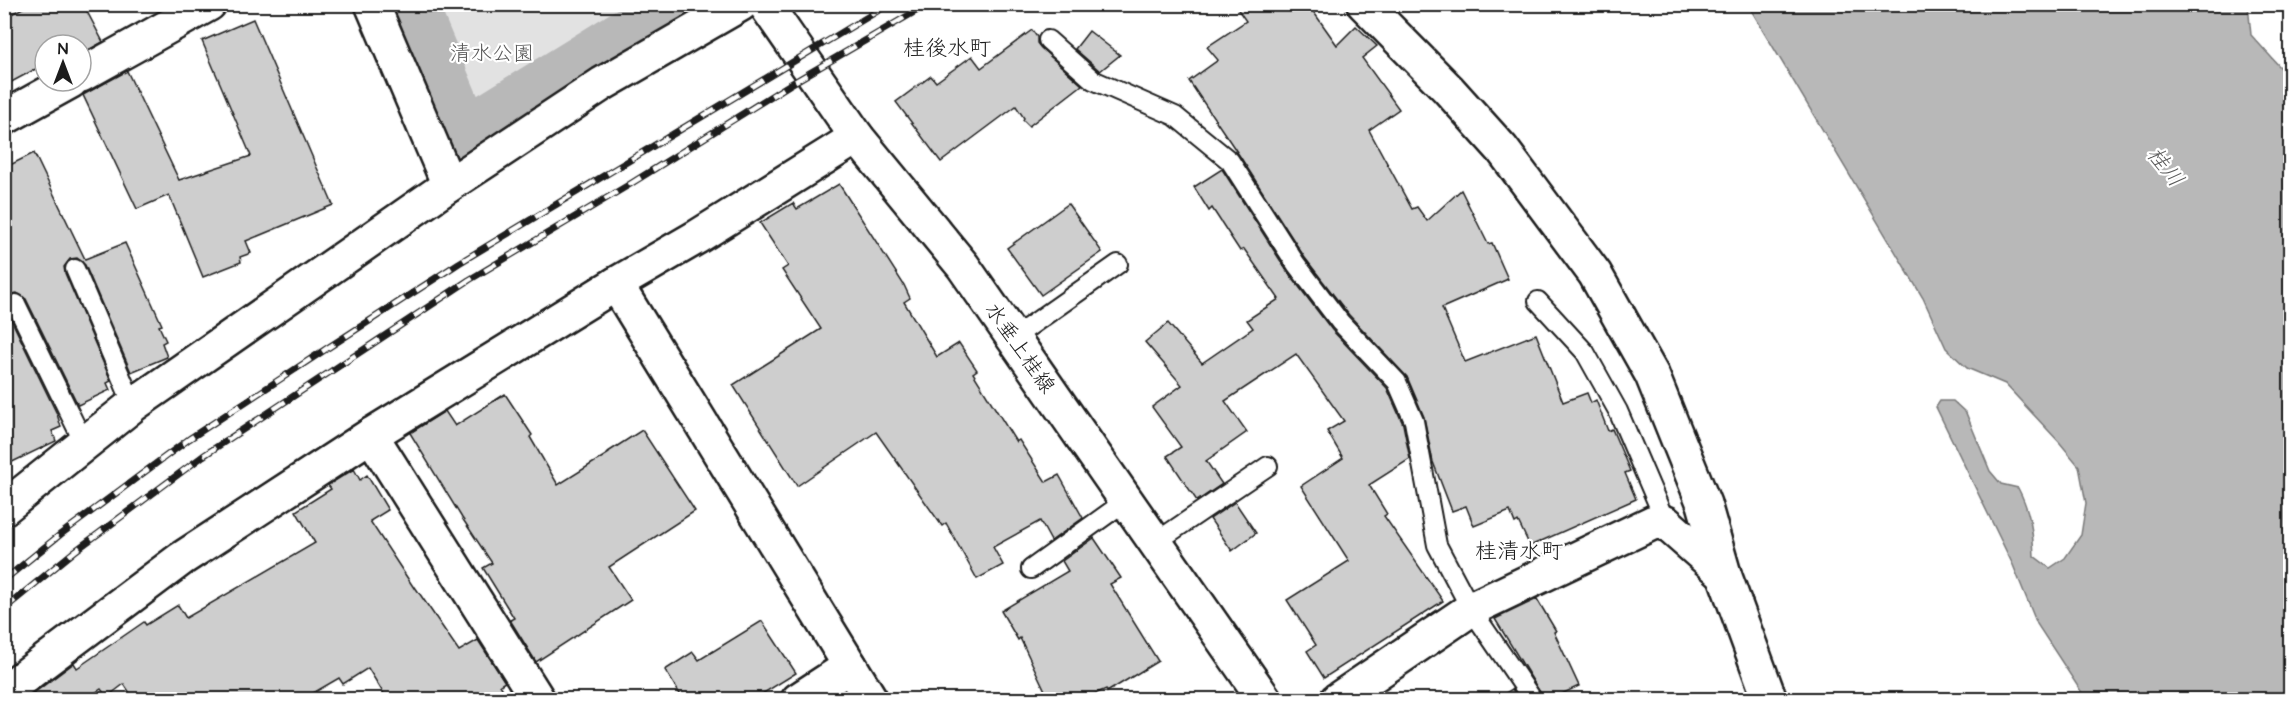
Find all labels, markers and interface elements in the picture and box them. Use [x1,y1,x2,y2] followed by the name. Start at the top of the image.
[33,33,93,93] north arrow
[903,33,991,64] district label: 桂後水町
[58,38,68,60] text: N
[450,39,534,68] park label: 清水公園
[2139,140,2191,194] water label: 桂川
[978,297,1062,399] street label: 水垂上桂線
[1475,536,1563,567] district label: 桂清水町

